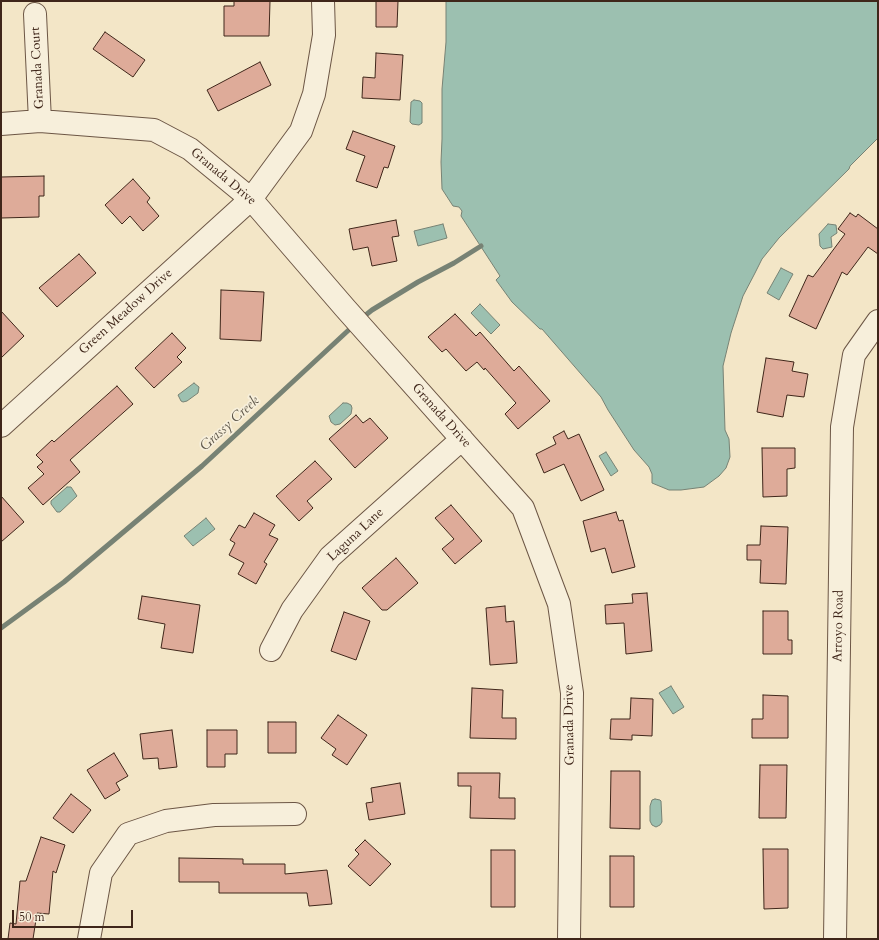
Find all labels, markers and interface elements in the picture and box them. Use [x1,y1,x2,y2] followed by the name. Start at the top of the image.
[28,26,48,110] street label: Granada Court
[187,145,259,209] street label: Granada Drive
[76,266,176,358] street label: Green Meadow Drive
[408,381,474,451] street label: Granada Drive
[197,393,263,455] water label: Grassy Creek
[325,505,387,565] street label: Laguna Lane
[831,590,847,662] street label: Arroyo Road
[561,684,579,766] street label: Granada Drive
[14,902,135,928] scale bar
[19,909,45,925] text: 50 m

